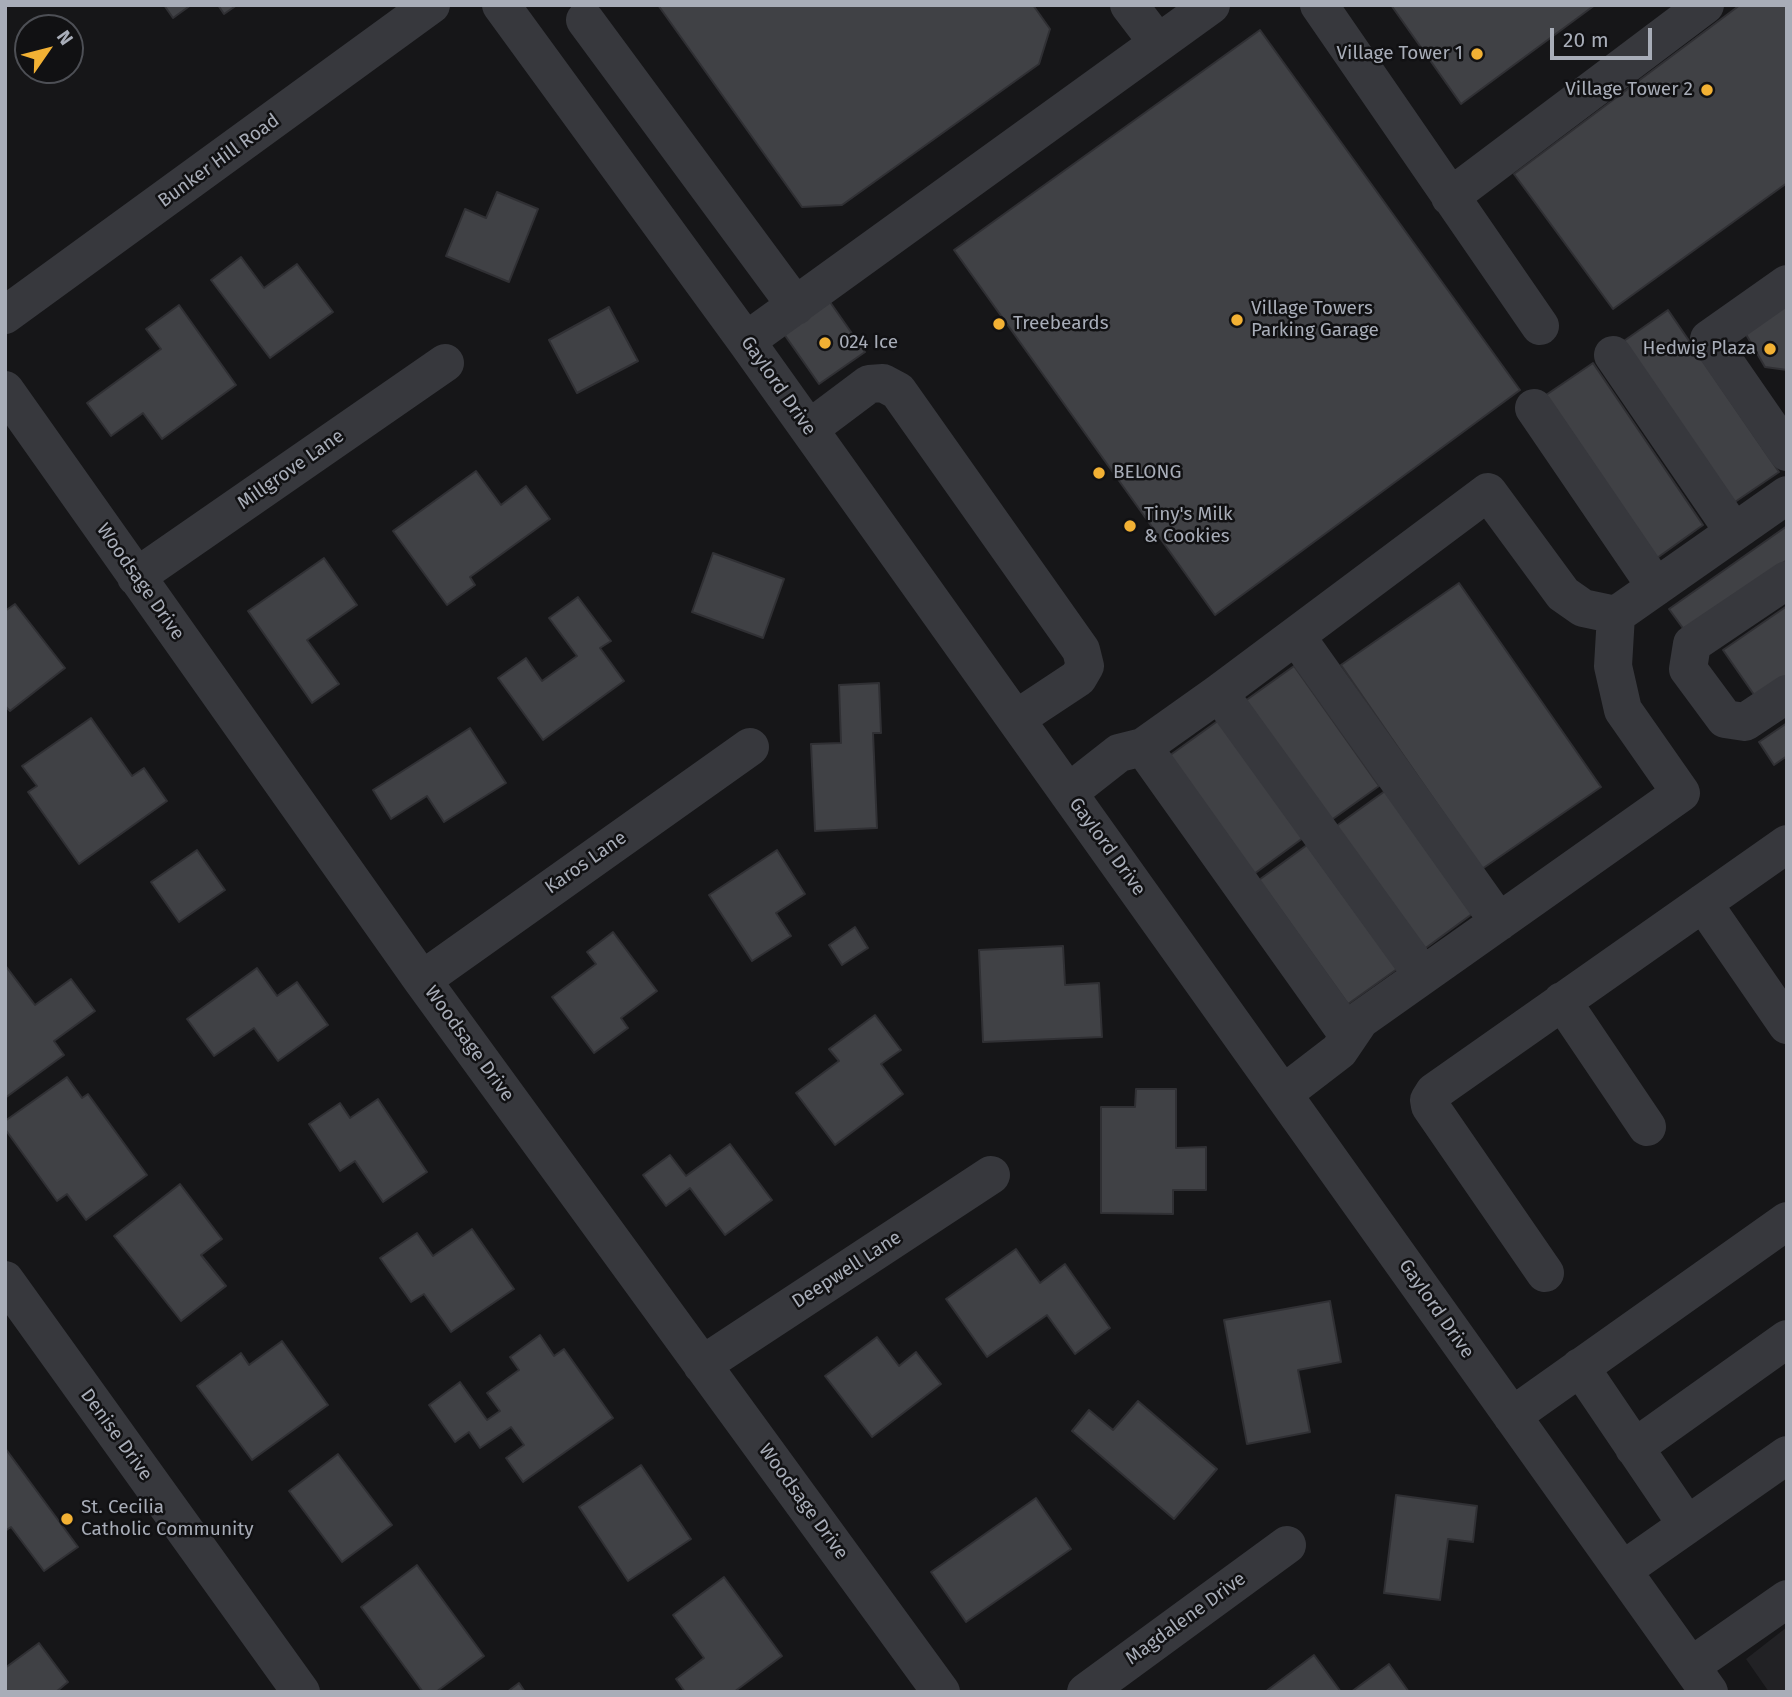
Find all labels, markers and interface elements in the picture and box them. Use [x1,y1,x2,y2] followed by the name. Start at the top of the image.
[14,14,84,84] north arrow
[1554,14,1656,58] scale bar
[52,26,78,50] text: N
[1563,27,1609,53] text: 20 m
[1336,43,1463,65] place label: Village Tower 1
[1469,46,1485,62] marker: Village Tower 1
[1565,79,1693,101] place label: Village Tower 2
[1699,82,1715,98] marker: Village Tower 2
[154,109,284,213] street label: Bunker Hill Road
[1251,298,1379,342] place label: Village Towers Parking Garage
[1229,312,1245,328] marker: Village Towers Parking Garage
[1013,313,1109,335] place label: Treebeards
[991,316,1007,332] marker: Treebeards
[735,332,821,440] street label: Gaylord Drive
[839,332,898,354] place label: 024 Ice
[817,335,833,351] marker: 024 Ice
[1642,338,1756,360] place label: Hedwig Plaza
[1762,341,1778,357] marker: Hedwig Plaza
[233,425,349,515] street label: Millgrove Lane
[1113,462,1181,484] place label: BELONG
[1091,465,1107,481] marker: BELONG
[1144,504,1233,548] place label: Tiny's Milk & Cookies
[1122,518,1138,534] marker: Tiny's Milk & Cookies
[91,519,189,645] street label: Woodsage Drive
[1064,794,1150,900] street label: Gaylord Drive
[541,827,631,899] street label: Karos Lane
[419,982,519,1106] street label: Woodsage Drive
[788,1226,906,1314] street label: Deepwell Lane
[1393,1255,1479,1363] street label: Gaylord Drive
[75,1385,157,1485] street label: Denise Drive
[753,1440,853,1564] street label: Woodsage Drive
[81,1497,254,1541] place label: St. Cecilia Catholic Community
[59,1511,75,1527] marker: St. Cecilia Catholic Community
[1121,1568,1251,1670] street label: Magdalene Drive

